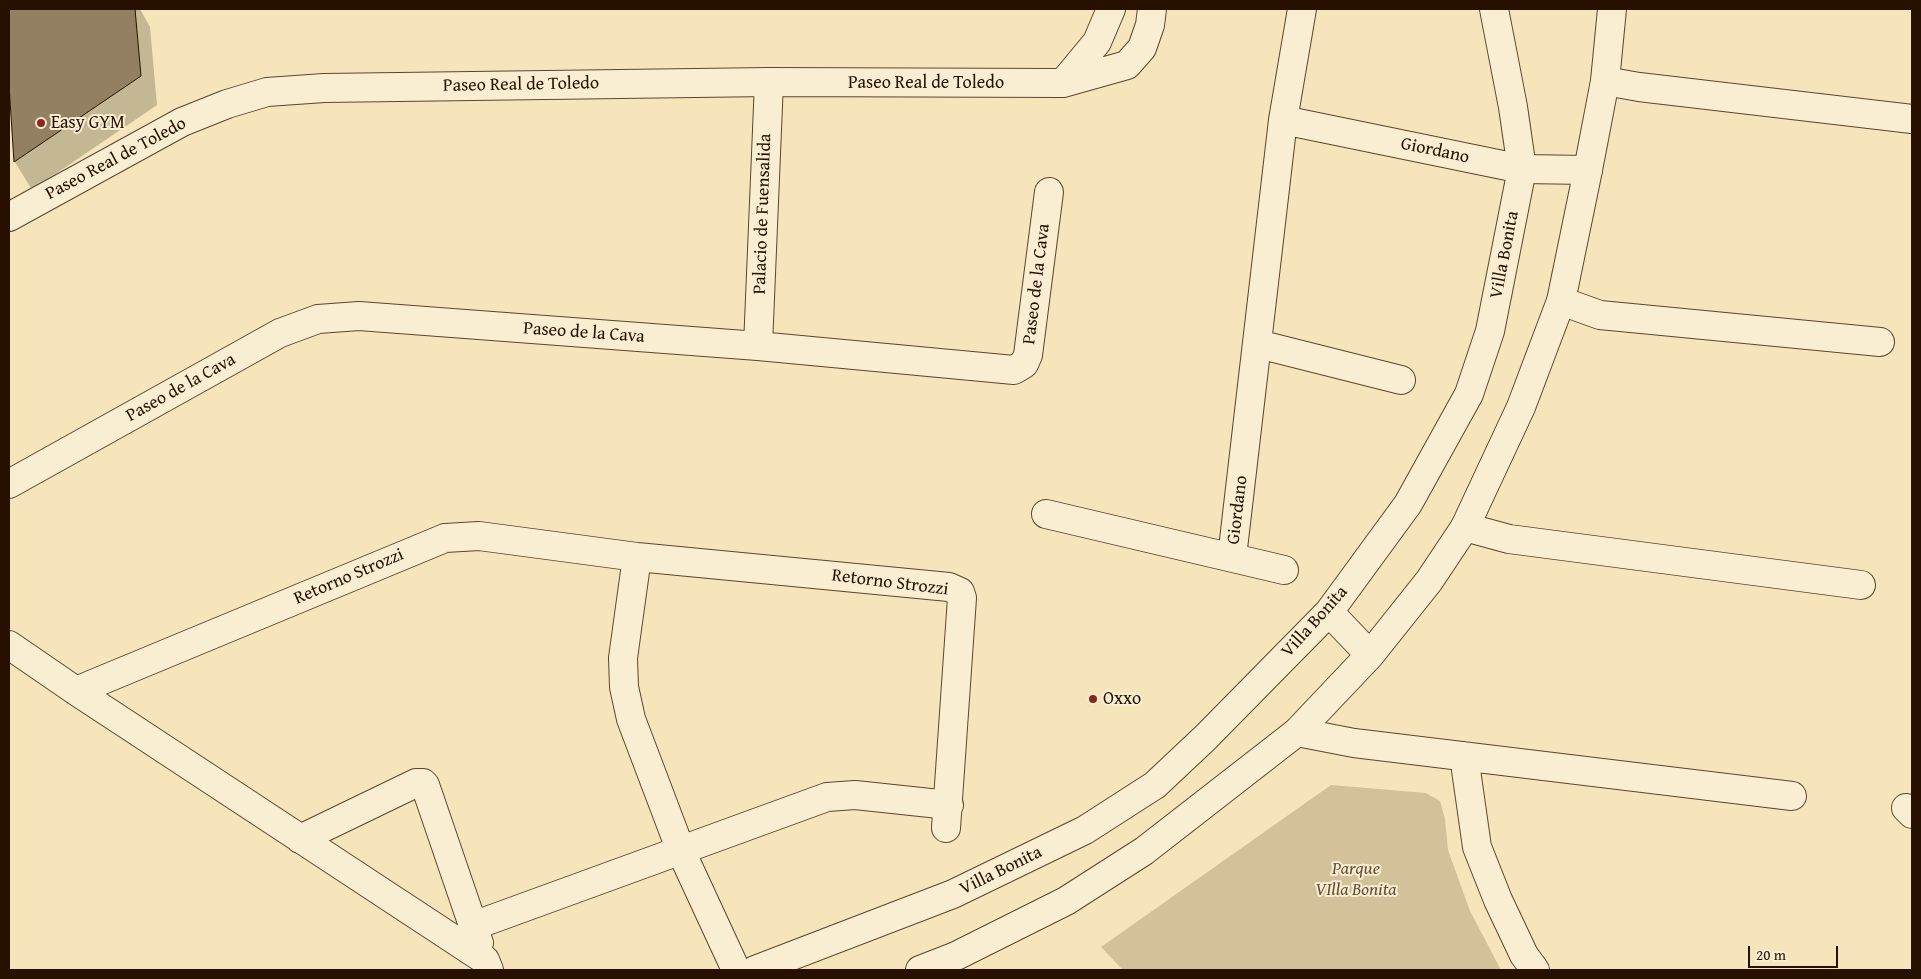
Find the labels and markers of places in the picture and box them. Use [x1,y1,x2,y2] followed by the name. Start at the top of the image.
[51,112,125,134] place label: Easy GYM
[35,117,47,129] marker: Easy GYM
[1103,688,1141,710] place label: Oxxo
[1087,693,1099,705] marker: Oxxo

